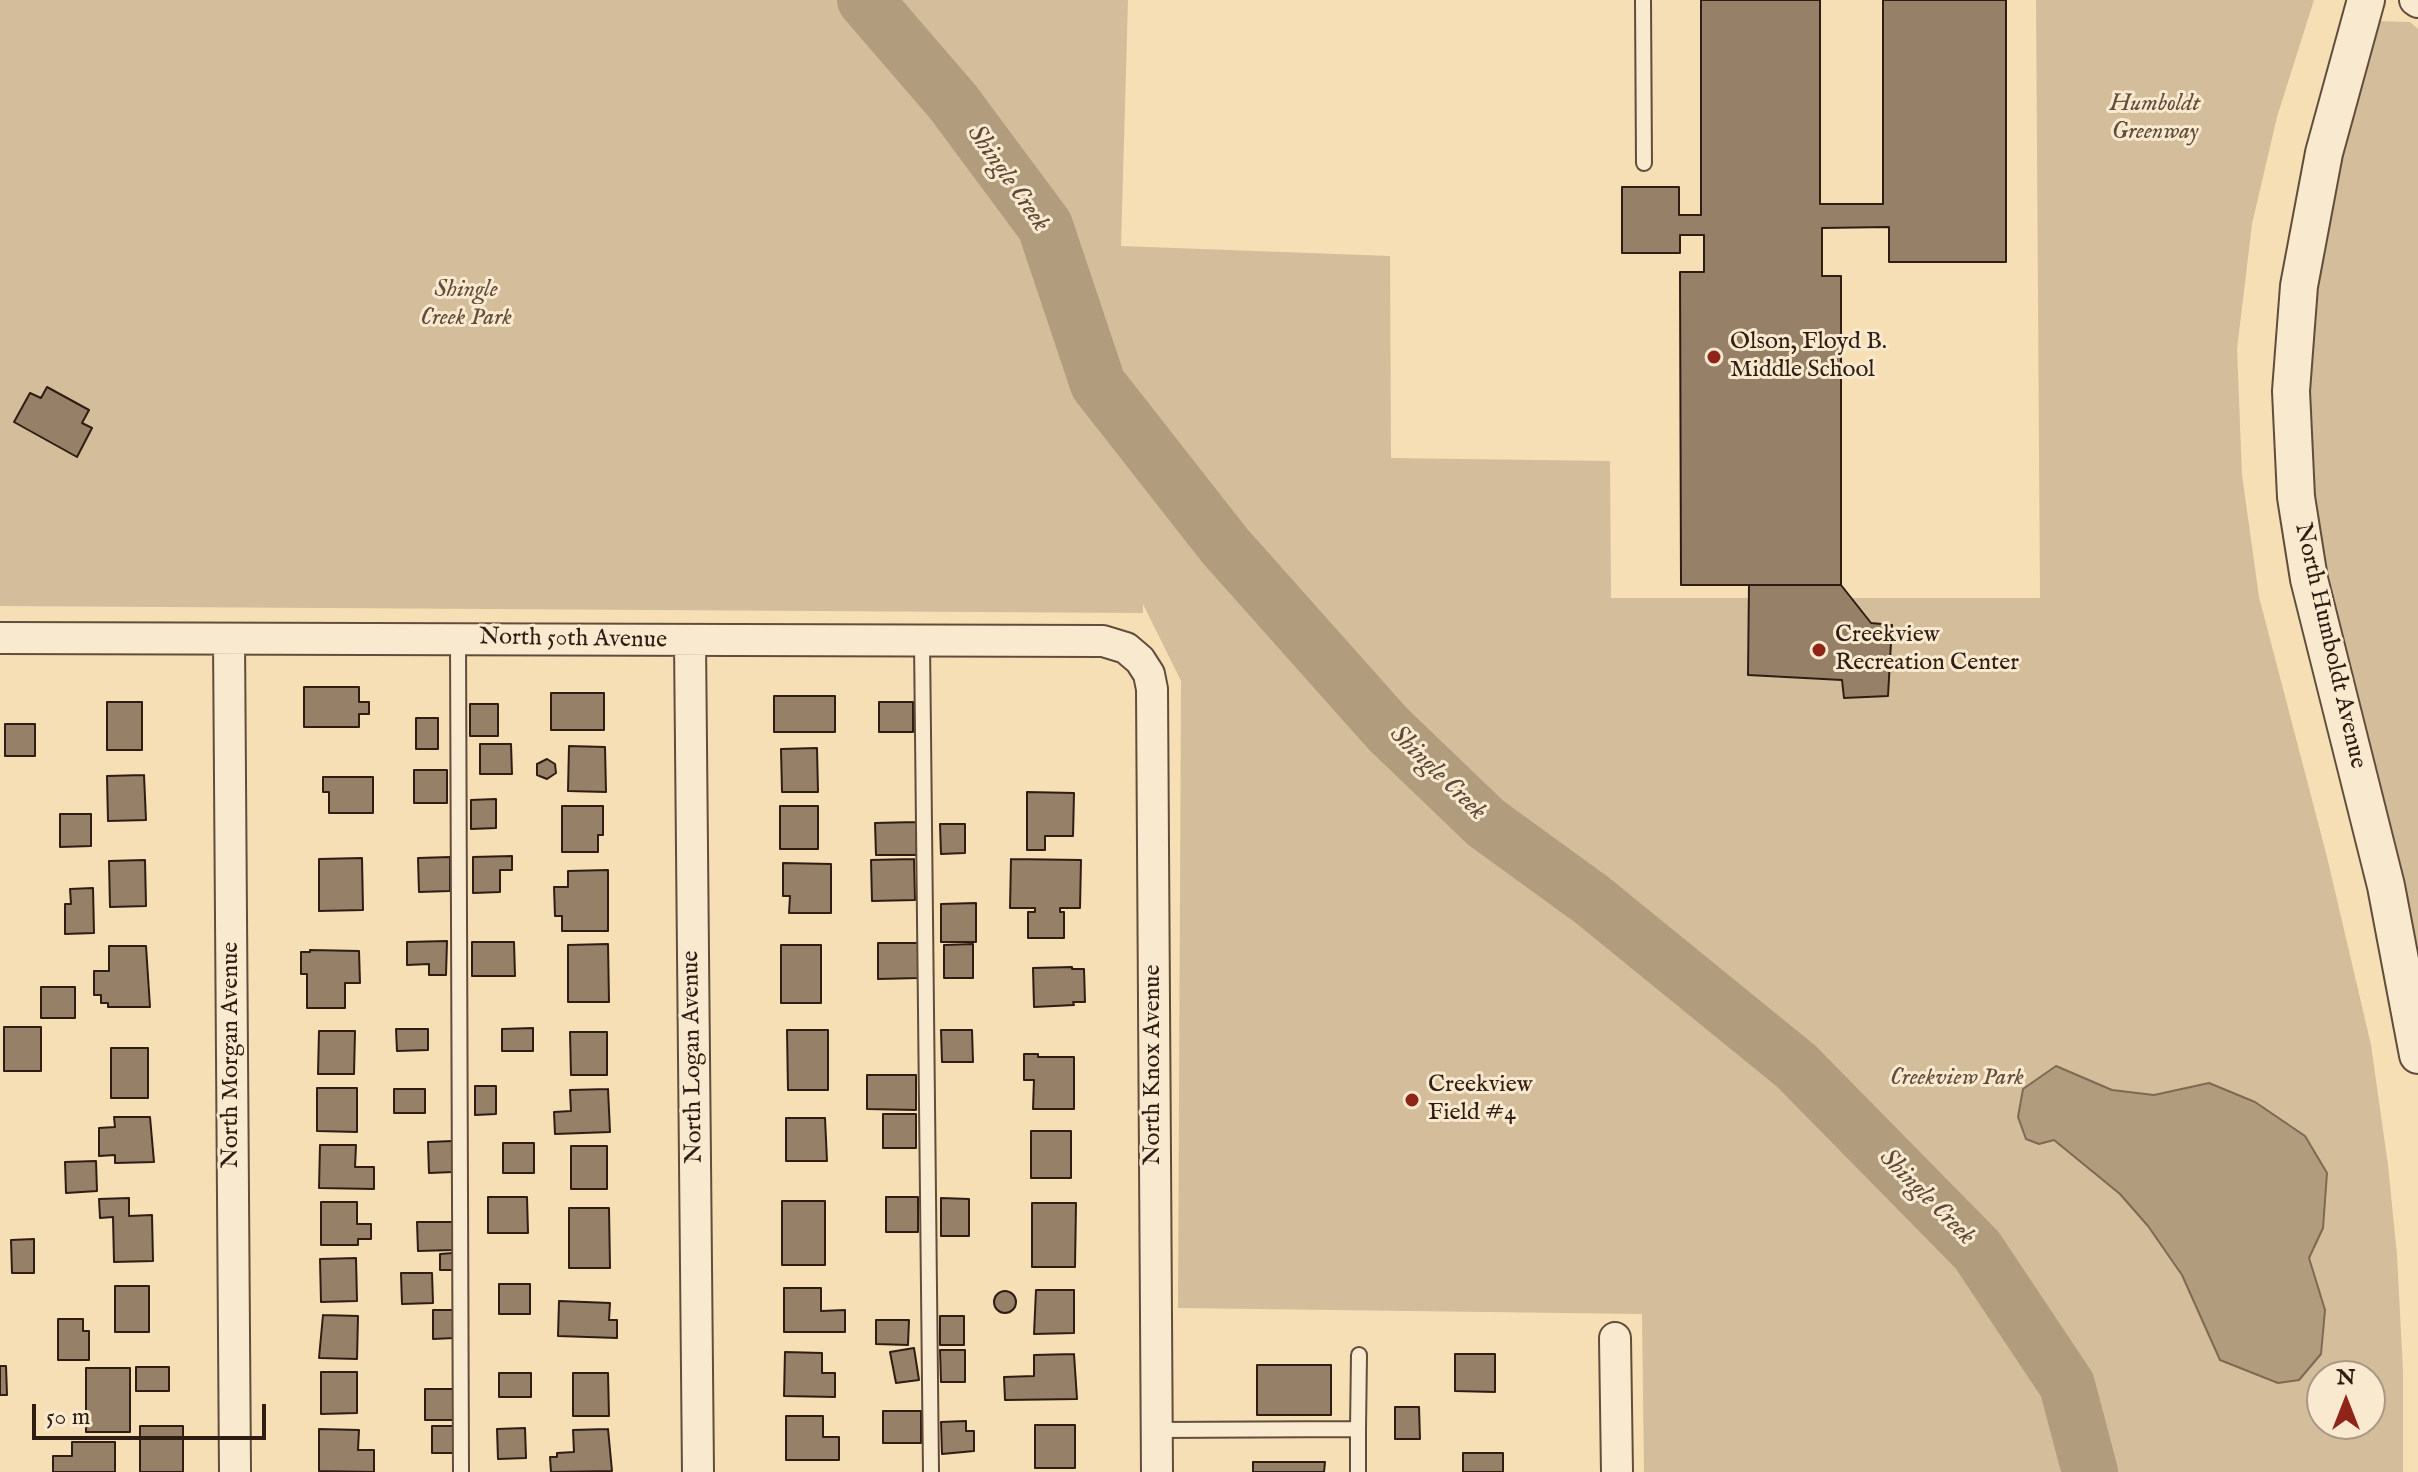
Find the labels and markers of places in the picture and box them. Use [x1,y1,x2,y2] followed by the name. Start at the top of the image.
[1730,329,1887,385] place label: Olson, Floyd B. Middle School
[1705,348,1723,366] marker: Olson, Floyd B. Middle School
[1835,622,2019,678] place label: Creekview Recreation Center
[1810,641,1828,659] marker: Creekview Recreation Center
[1428,1072,1532,1128] place label: Creekview Field #4
[1403,1091,1421,1109] marker: Creekview Field #4

